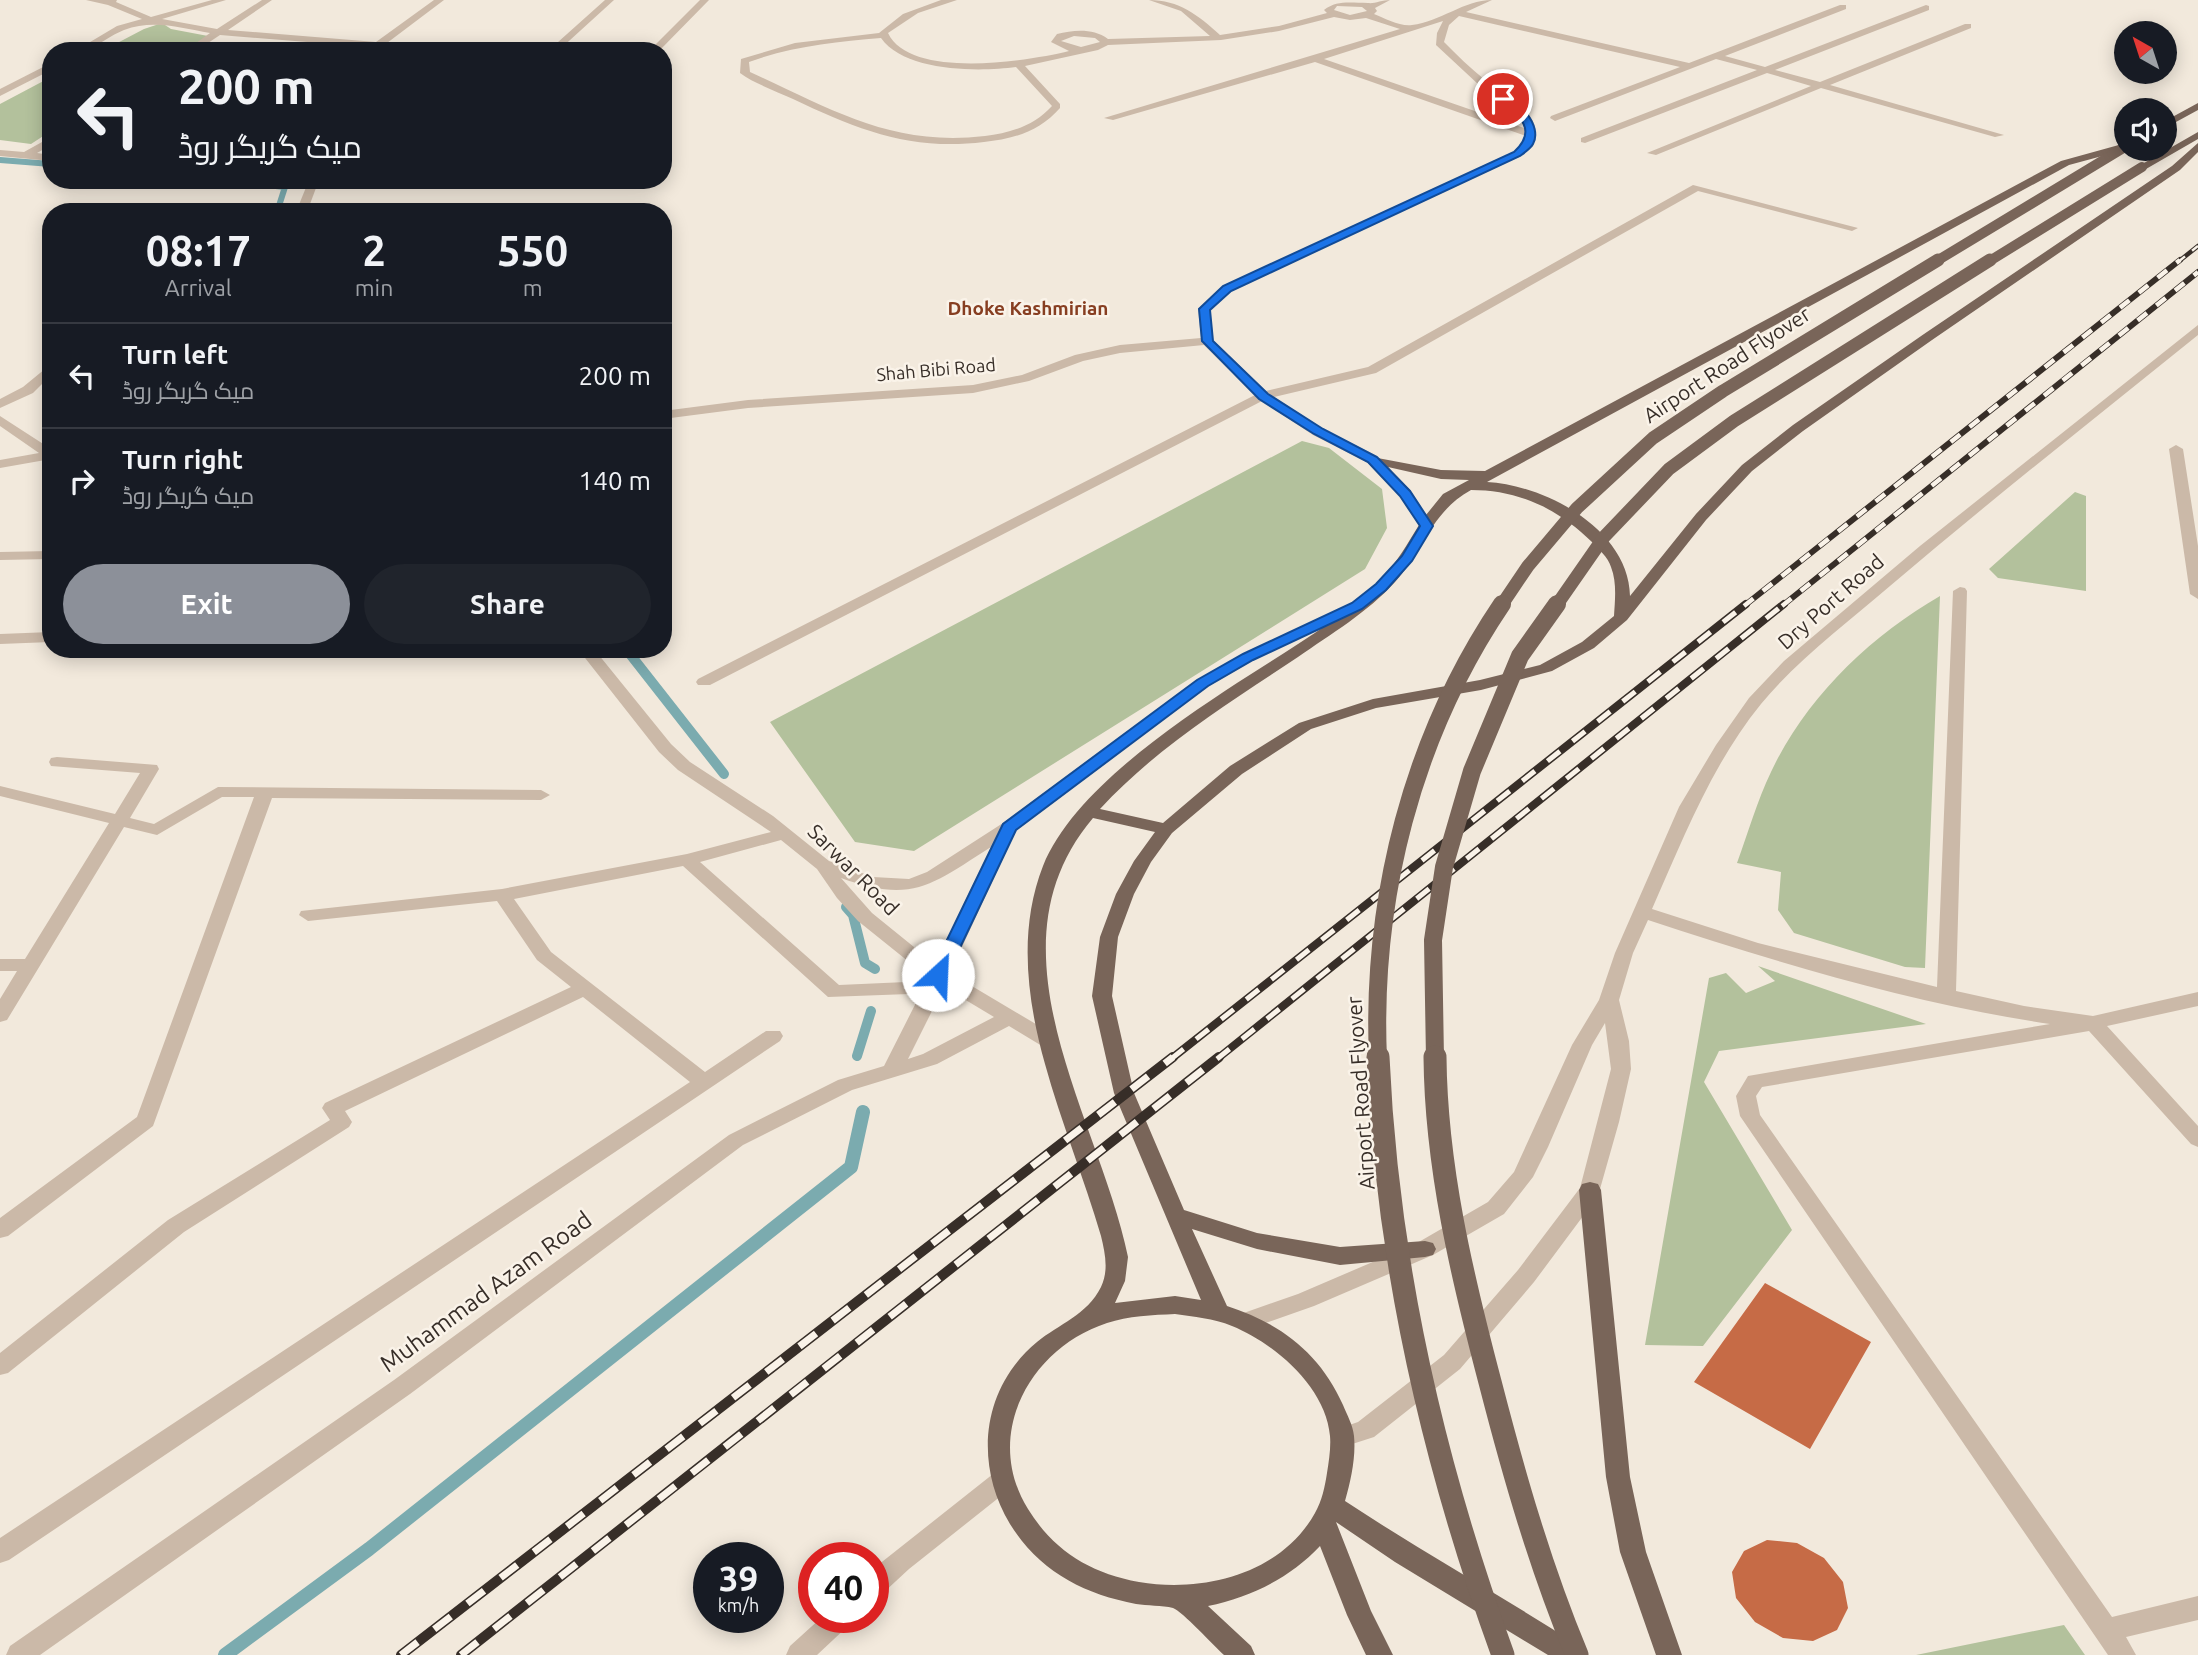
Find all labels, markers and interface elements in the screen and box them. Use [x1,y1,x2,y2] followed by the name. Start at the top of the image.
[2114,21,2177,84] north arrow
[2114,21,2177,161] map controls
[178,58,315,113] text: 200 m
[1473,69,1533,129] pin
[63,70,154,161] icon: left
[1484,80,1522,118] icon: arrive
[2114,98,2177,161] button: sound
[178,128,362,164] text: میک گریگر روڈ
[146,227,251,274] text: 08:17
[362,227,386,274] text: 2
[497,227,568,274] text: 550
[165,275,232,300] text: Arrival
[355,275,393,300] text: min
[523,275,543,300] text: m
[948,297,1109,319] district label: Dhoke Kashmirian
[1639,301,1814,427] street label: Airport Road Flyover
[122,340,228,369] text: Turn left
[875,354,996,384] street label: Shah Bibi Road
[63,357,101,395] icon: left
[579,361,651,390] text: 200 m
[122,378,254,403] text: میک گریگر روڈ
[122,445,243,474] text: Turn right
[63,462,101,500] icon: right
[579,466,651,495] text: 140 m
[122,483,254,508] text: میک گریگر روڈ
[1773,549,1888,654] street label: Dry Port Road
[63,564,350,644] button: Exit
[364,564,651,644] button: Share
[803,819,904,920] street label: Sarwar Road
[901,938,975,1012] position arrow
[1341,995,1379,1191] street label: Airport Road Flyover
[375,1206,597,1377] street label: Muhammad Azam Road
[798,1542,889,1633] speed limit sign: 40
[719,1558,758,1598] text: 39
[718,1595,759,1615] text: km/h

